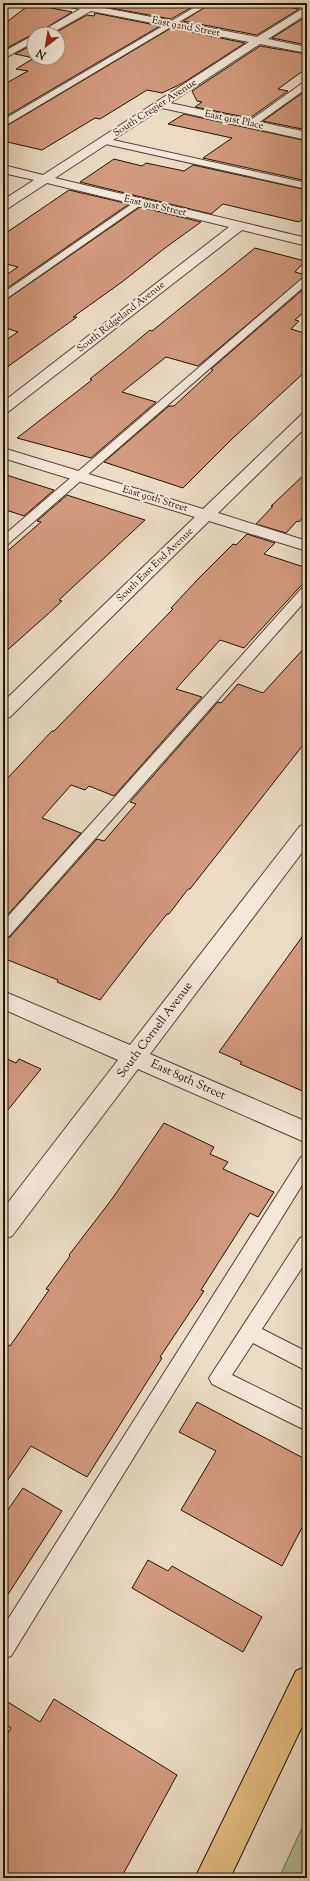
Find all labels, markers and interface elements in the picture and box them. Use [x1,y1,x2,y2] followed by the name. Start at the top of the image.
[151,13,222,41] street label: East 92nd Street
[26,26,66,66] north arrow
[33,44,50,63] text: N
[110,75,200,141] street label: South Cregier Avenue
[203,106,265,134] street label: East 91st Place
[122,192,188,221] street label: East 91st Street
[74,278,168,356] street label: South Ridgeland Avenue
[121,482,190,516] street label: East 90th Street
[113,524,197,606] street label: South East End Avenue
[113,978,198,1082] street label: South Cornell Avenue
[148,1055,228,1105] street label: East 89th Street

